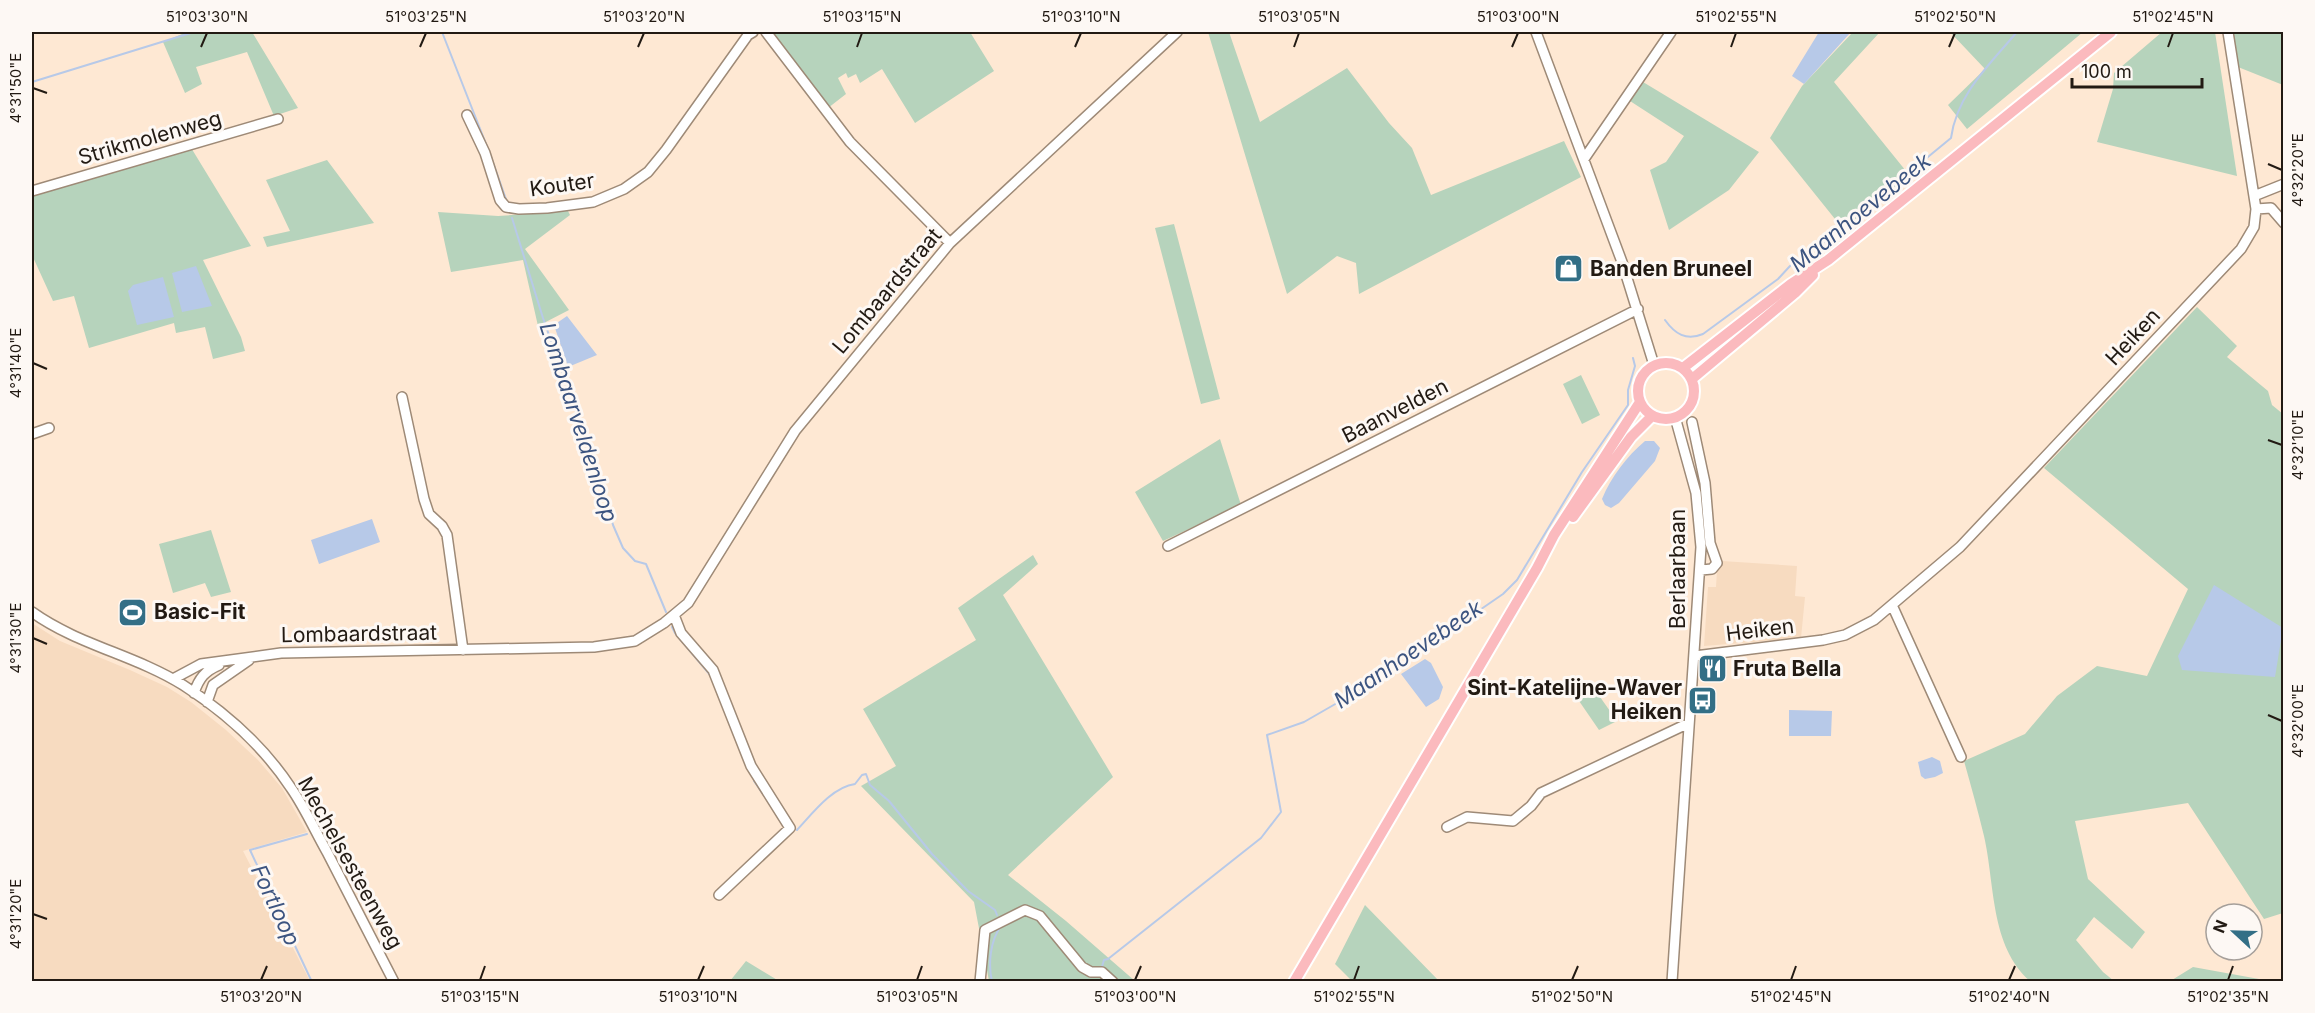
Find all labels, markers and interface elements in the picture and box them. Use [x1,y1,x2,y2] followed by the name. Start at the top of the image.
[166,7,248,26] text: 51°03'30"N
[385,7,467,26] text: 51°03'25"N
[603,7,685,26] text: 51°03'20"N
[823,7,901,26] text: 51°03'15"N
[1041,7,1121,26] text: 51°03'10"N
[1258,7,1340,26] text: 51°03'05"N
[1477,7,1559,26] text: 51°03'00"N
[1695,7,1777,26] text: 51°02'55"N
[1914,7,1996,26] text: 51°02'50"N
[2132,7,2214,26] text: 51°02'45"N
[2072,51,2202,89] scale bar
[6,53,25,123] text: 4°31'50"E
[2081,61,2132,82] text: 100 m
[75,105,224,170] street label: Strikmolenweg
[2288,133,2307,207] text: 4°32'20"E
[1784,147,1936,277] water label: Maanhoevebeek
[528,168,596,201] street label: Kouter
[827,223,946,359] street label: Lombaardstraat
[1553,253,1585,285] shop icon: Banden Bruneel
[1590,256,1752,281] place label: Banden Bruneel
[2100,303,2165,370] street label: Heiken
[534,319,624,525] water label: Lombaarveldenloop
[6,328,25,398] text: 4°31'40"E
[1338,373,1452,448] street label: Baanvelden
[2288,410,2307,480] text: 4°32'10"E
[1665,509,1690,629] street label: Berlaarbaan
[1329,594,1488,713] water label: Maanhoevebeek
[117,596,149,628] sports icon: Basic-Fit
[154,599,246,624] place label: Basic-Fit
[6,603,25,673] text: 4°31'30"E
[1724,613,1796,646] street label: Heiken
[281,620,437,647] street label: Lombaardstraat
[1696,653,1728,685] restaurant icon: Fruta Bella
[1733,656,1841,681] place label: Fruta Bella
[1467,675,1682,724] place label: Sint-Katelijne-Waver Heiken
[1687,684,1719,716] bus stop icon: Sint-Katelijne-Waver Heiken
[2288,684,2307,758] text: 4°32'00"E
[293,772,408,953] street label: Mechelsesteenweg
[246,860,306,950] water label: Fortloop
[6,879,25,949] text: 4°31'20"E
[2204,902,2264,962] north arrow
[2209,917,2232,936] text: N
[220,987,302,1006] text: 51°03'20"N
[441,987,519,1006] text: 51°03'15"N
[658,987,738,1006] text: 51°03'10"N
[876,987,958,1006] text: 51°03'05"N
[1094,987,1176,1006] text: 51°03'00"N
[1313,987,1395,1006] text: 51°02'55"N
[1531,987,1613,1006] text: 51°02'50"N
[1750,987,1832,1006] text: 51°02'45"N
[1968,987,2050,1006] text: 51°02'40"N
[2187,987,2269,1006] text: 51°02'35"N

